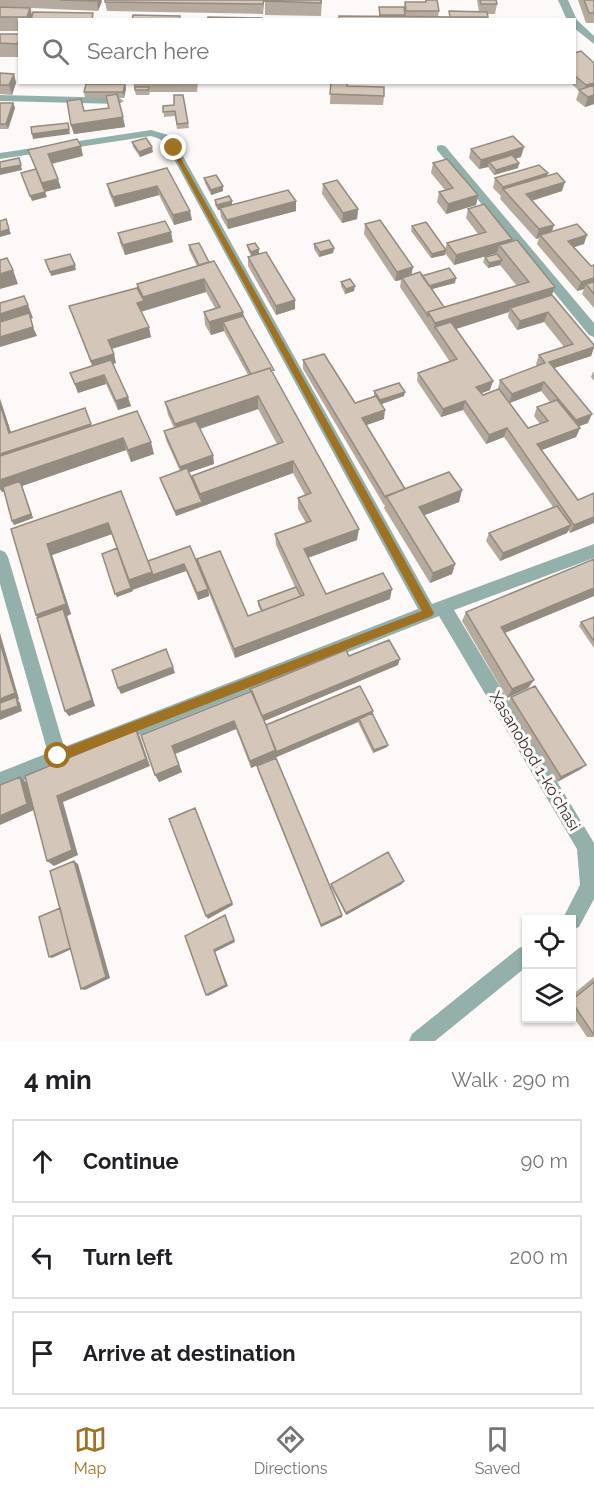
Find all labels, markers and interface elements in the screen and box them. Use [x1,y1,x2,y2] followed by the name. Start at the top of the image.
[18,18,576,84] search box
[39,35,72,68] icon: search
[87,38,209,64] text: Search here
[160,134,186,160] route end
[486,688,584,834] street label: Xasanobod 1-koʻchasi
[44,742,70,768] route start
[522,915,576,1023] map controls
[522,915,576,969] button: locate
[522,969,576,1023] button: layers
[24,1065,92,1095] text: 4 min
[451,1068,570,1092] text: Walk · 290 m
[26,1145,59,1178] icon: ahead
[83,1148,179,1174] text: Continue
[521,1149,568,1173] text: 90 m
[26,1241,59,1274] icon: left
[83,1244,173,1270] text: Turn left
[510,1245,568,1269] text: 200 m
[26,1337,59,1370] icon: arrive
[83,1340,296,1366] text: Arrive at destination
[74,1423,107,1478] tab: Map
[254,1423,328,1478] tab: Directions
[475,1423,520,1478] tab: Saved

